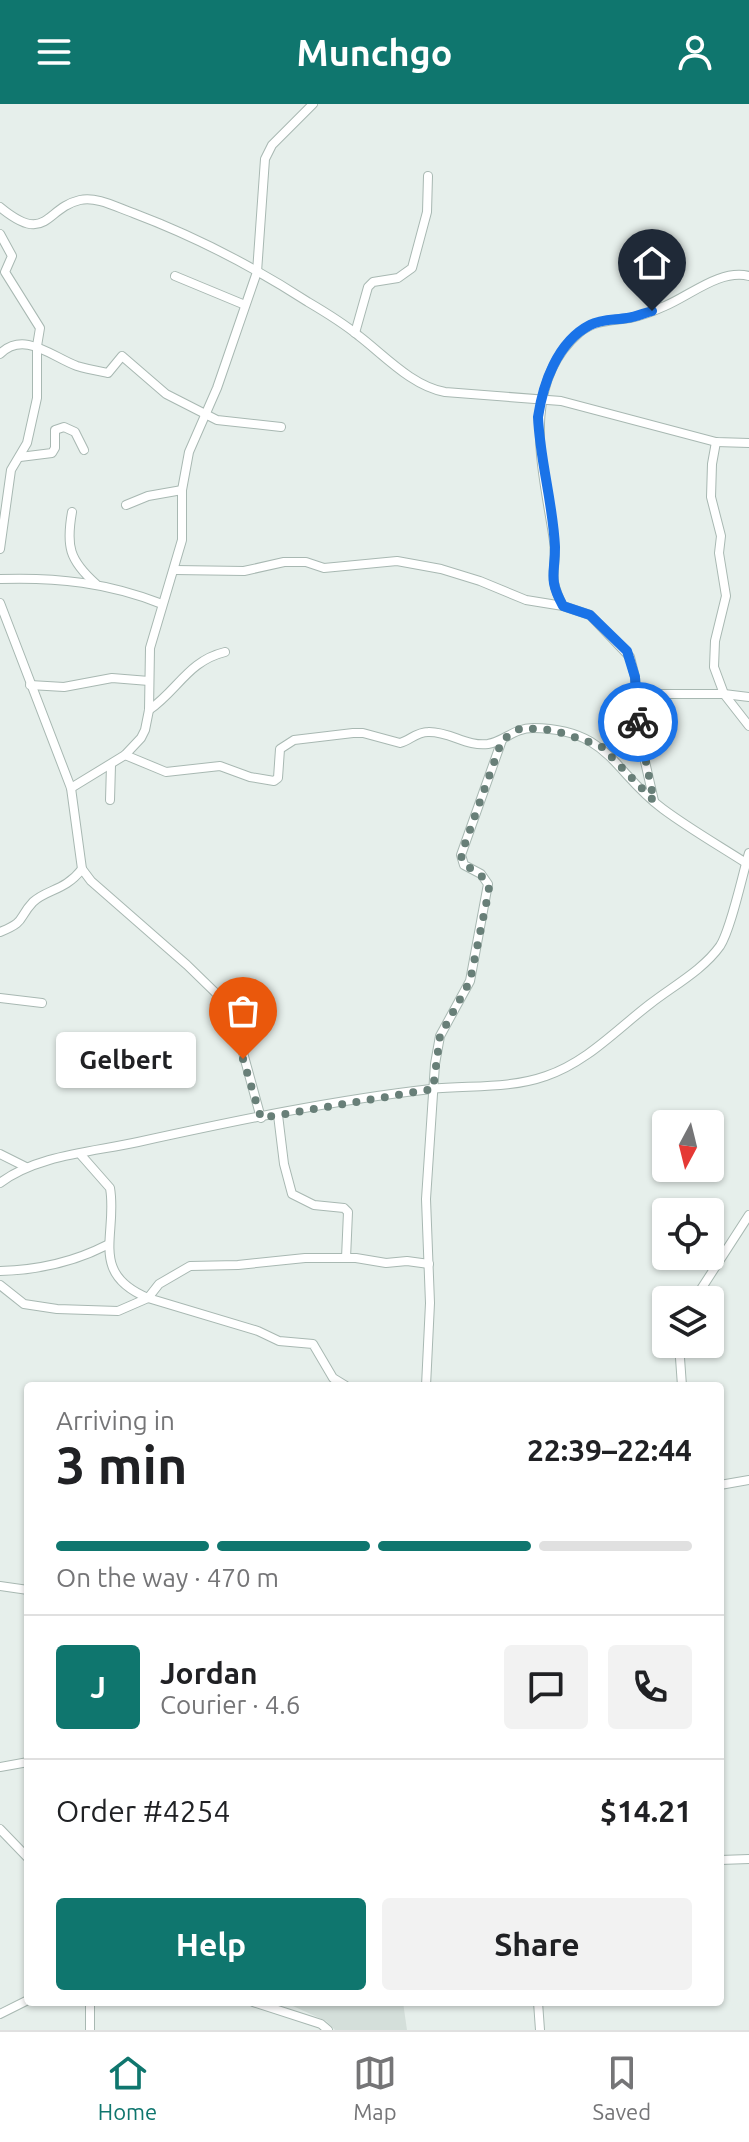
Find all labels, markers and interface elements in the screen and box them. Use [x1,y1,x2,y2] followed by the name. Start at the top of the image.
[32,30,76,74] icon: menu
[673,30,717,74] icon: person
[297,32,452,73] text: Munchgo
[618,229,686,311] pin
[630,241,674,285] icon: home
[598,682,678,762] courier
[616,700,660,744] icon: bike
[209,977,277,1059] pin
[221,989,265,1033] icon: bag
[55,1031,195,1087] callout: Gelbert
[79,1045,173,1074] text: Gelbert
[652,1110,724,1182] north arrow
[652,1110,724,1358] map controls
[652,1198,724,1270] button: locate
[652,1286,724,1358] button: layers
[56,1406,175,1435] text: Arriving in
[527,1433,692,1467] text: 22:39–22:44
[56,1436,187,1494] text: 3 min
[56,1563,279,1592] text: On the way · 470 m
[504,1645,588,1729] button: chat
[608,1645,692,1729] button: phone
[160,1656,258,1690] text: Jordan
[90,1670,106,1704] text: J
[160,1690,300,1719] text: Courier · 4.6
[56,1794,230,1828] text: Order #4254
[600,1794,692,1828] text: $14.21
[56,1898,366,1990] button: Help
[382,1898,692,1990] button: Share
[98,2051,157,2124] tab: Home
[353,2051,397,2124] tab: Map
[593,2051,651,2124] tab: Saved

